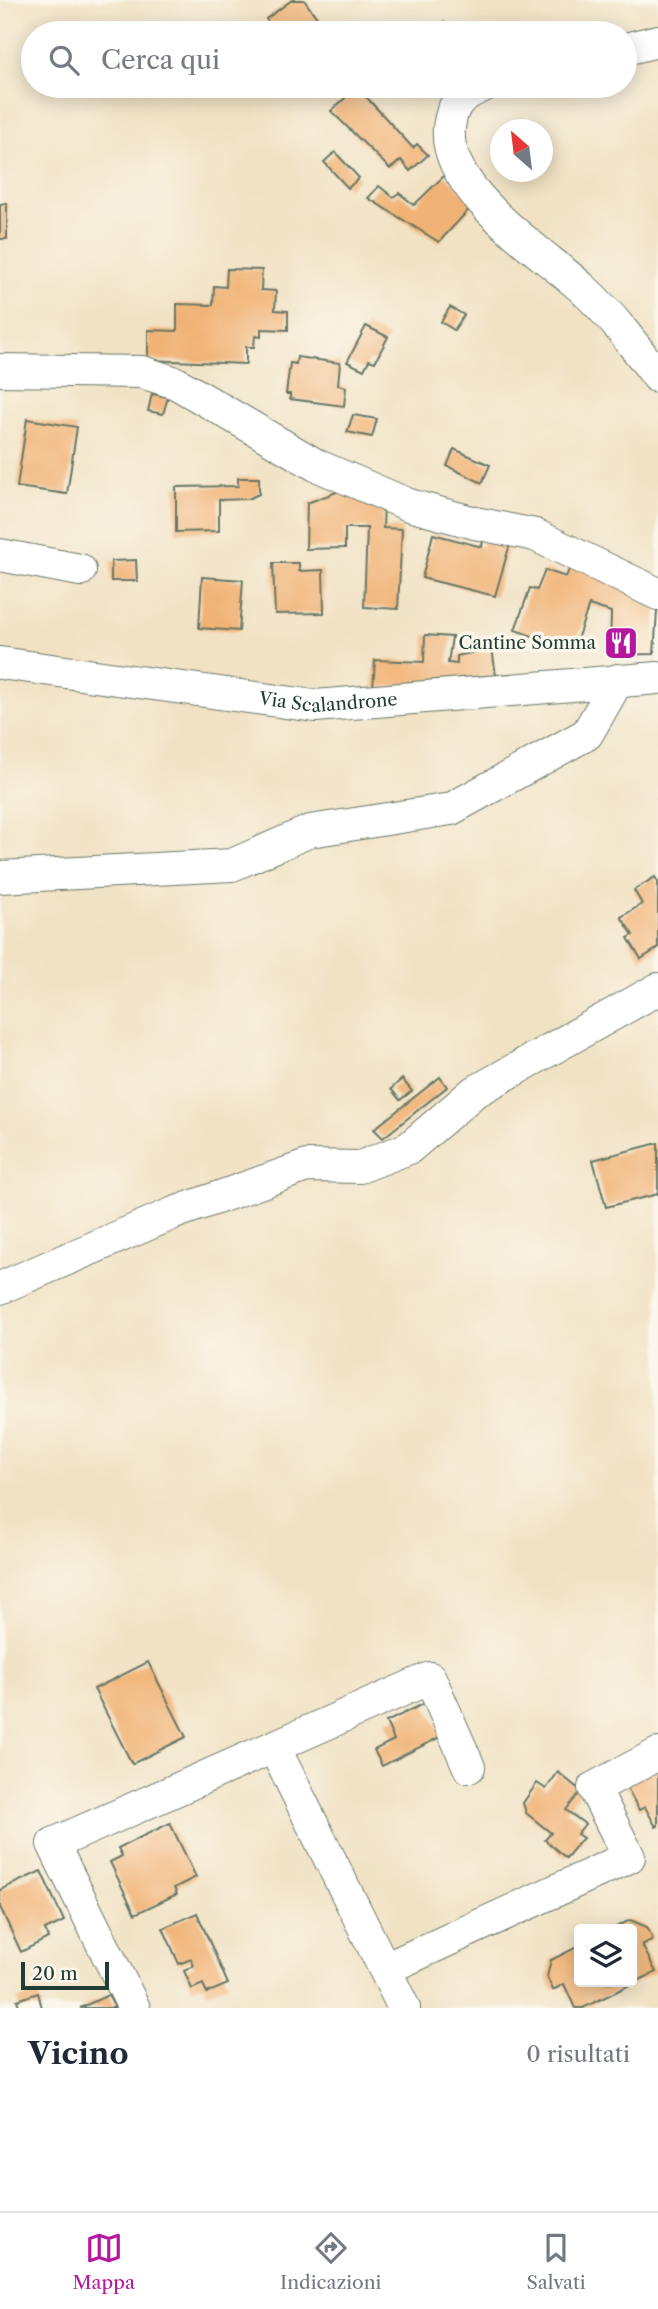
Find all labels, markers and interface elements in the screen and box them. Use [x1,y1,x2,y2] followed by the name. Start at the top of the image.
[21,21,637,98] search box
[45,41,83,79] icon: search
[101,44,220,76] text: Cerca qui
[490,119,553,182] north arrow
[602,624,640,662] restaurant icon: Cantine Somma
[459,632,596,654] place label: Cantine Somma
[257,687,398,717] street label: Via Scalandrone
[574,1924,637,1987] map controls
[574,1924,637,1987] button: layers
[21,1959,108,1991] scale bar
[32,1962,78,1985] text: 20 m
[28,2035,128,2072] text: Vicino
[526,2040,630,2068] text: 0 risultati
[73,2229,135,2294] tab: Mappa
[280,2229,381,2294] tab: Indicazioni
[526,2229,585,2294] tab: Salvati

